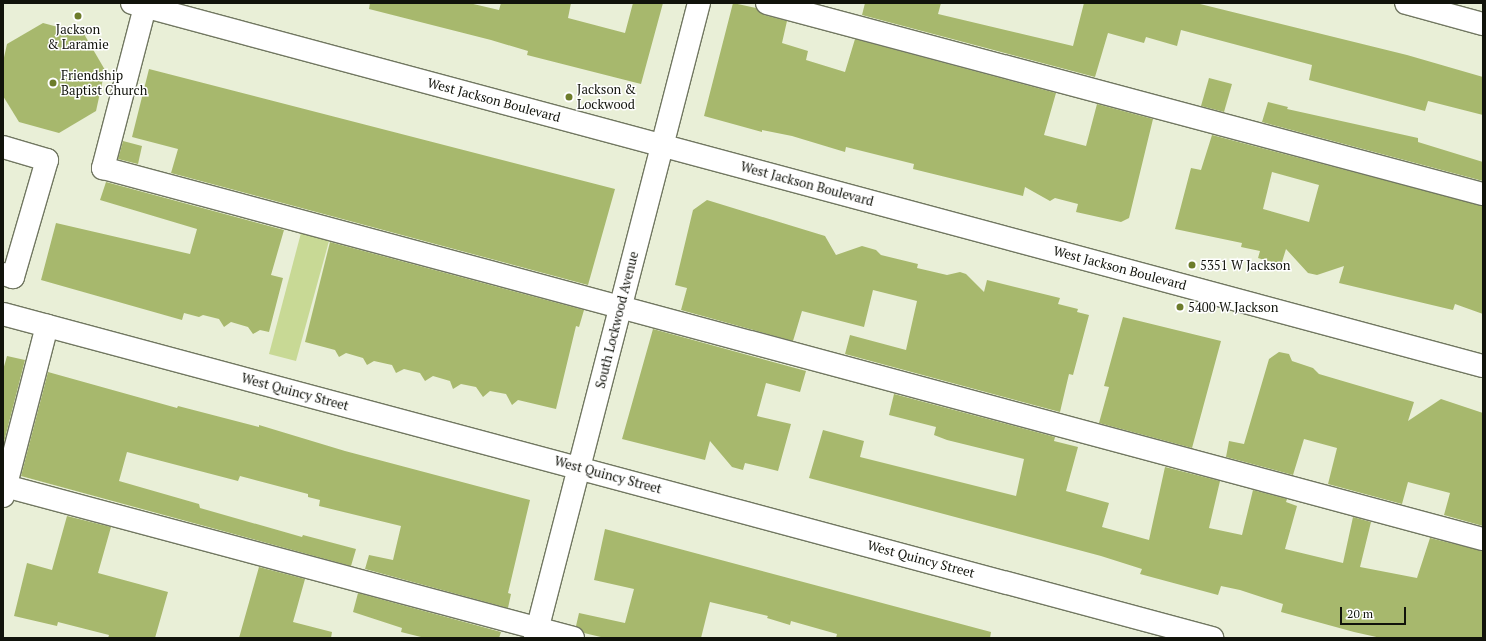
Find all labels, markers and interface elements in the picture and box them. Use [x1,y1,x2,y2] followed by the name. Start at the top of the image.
[73,11,83,21] marker: Jackson & Laramie
[47,22,109,53] place label: Jackson & Laramie
[61,68,147,99] place label: Friendship Baptist Church
[426,75,562,125] street label: West Jackson Boulevard
[48,78,58,88] marker: Friendship Baptist Church
[577,82,636,113] place label: Jackson & Lockwood
[564,92,574,102] marker: Jackson & Lockwood
[739,159,875,209] street label: West Jackson Boulevard
[1052,243,1188,293] street label: West Jackson Boulevard
[592,250,642,390] street label: South Lockwood Avenue
[1200,257,1290,273] place label: 5351 W Jackson
[1187,260,1197,270] marker: 5351 W Jackson
[1188,299,1278,315] place label: 5400 W Jackson
[1175,302,1185,312] marker: 5400 W Jackson
[240,370,350,414] street label: West Quincy Street
[553,453,663,497] street label: West Quincy Street
[866,537,976,581] street label: West Quincy Street
[1342,599,1408,625] scale bar
[1347,606,1373,621] text: 20 m

